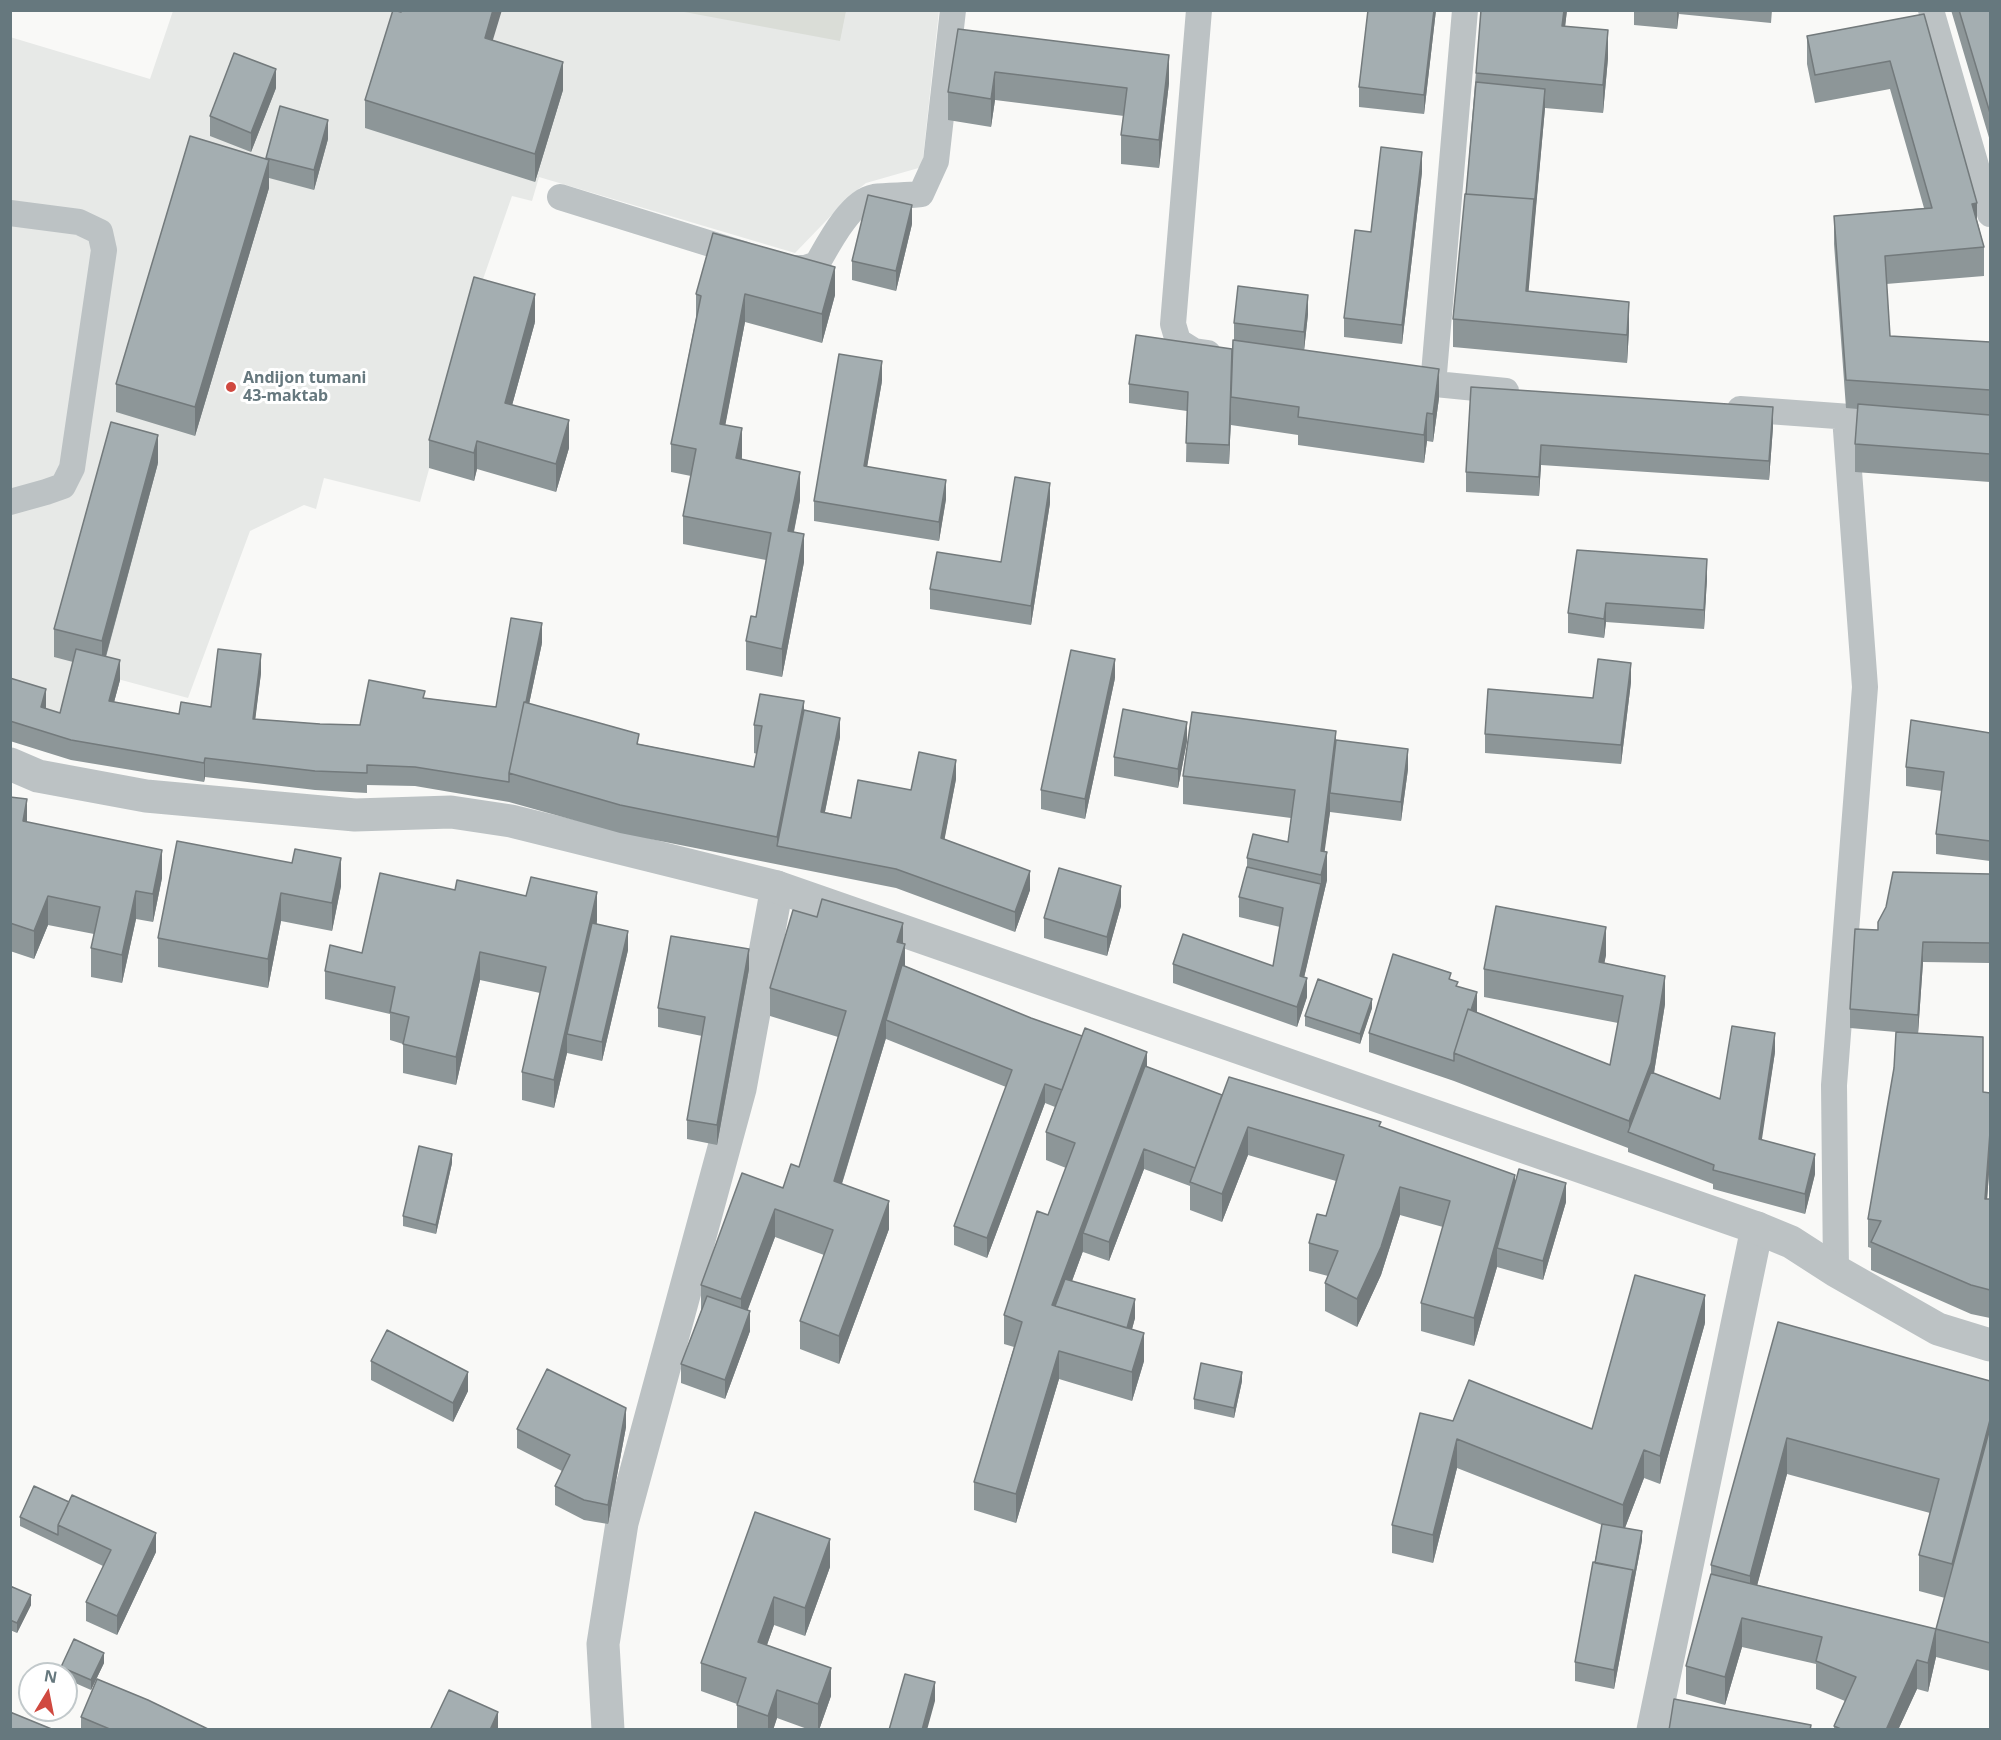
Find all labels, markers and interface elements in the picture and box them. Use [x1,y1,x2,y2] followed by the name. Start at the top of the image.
[243,368,366,406] place label: Andijon tumani 43-maktab
[224,380,238,394] marker: Andijon tumani 43-maktab
[18,1662,78,1722] north arrow
[42,1664,59,1688] text: N

